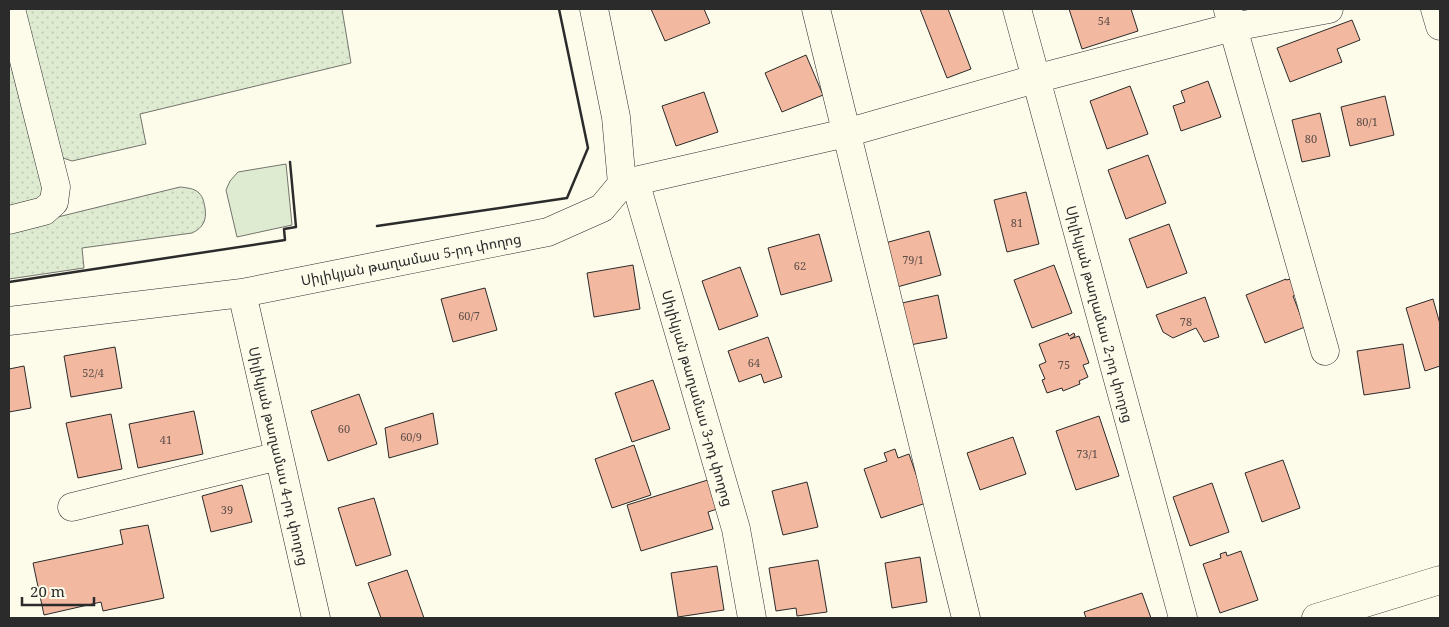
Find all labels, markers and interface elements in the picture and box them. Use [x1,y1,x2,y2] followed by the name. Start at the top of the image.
[1098,13,1110,28] house number: 54
[1356,114,1378,129] house number: 80/1
[1305,131,1317,146] house number: 80
[1062,203,1138,425] street label: Սիլիկյան թաղամաս 2-րդ փողոց
[1011,215,1023,230] house number: 81
[299,228,523,290] street label: Սիլիկյան թաղամաս 5-րդ փողոց
[902,252,924,267] house number: 79/1
[794,258,806,273] house number: 62
[658,288,738,508] street label: Սիլիկյան թաղամաս 3-րդ փողոց
[458,308,480,323] house number: 60/7
[1180,314,1192,329] house number: 78
[245,345,313,567] street label: Սիլիկյան թաղամաս 4-րդ փողոց
[748,355,760,370] house number: 64
[1058,357,1070,372] house number: 75
[82,365,104,380] house number: 52/4
[338,421,350,436] house number: 60
[400,429,422,444] house number: 60/9
[160,432,172,447] house number: 41
[1076,446,1098,461] house number: 73/1
[221,502,233,517] house number: 39
[22,574,95,606] scale bar
[30,581,65,601] text: 20 m

